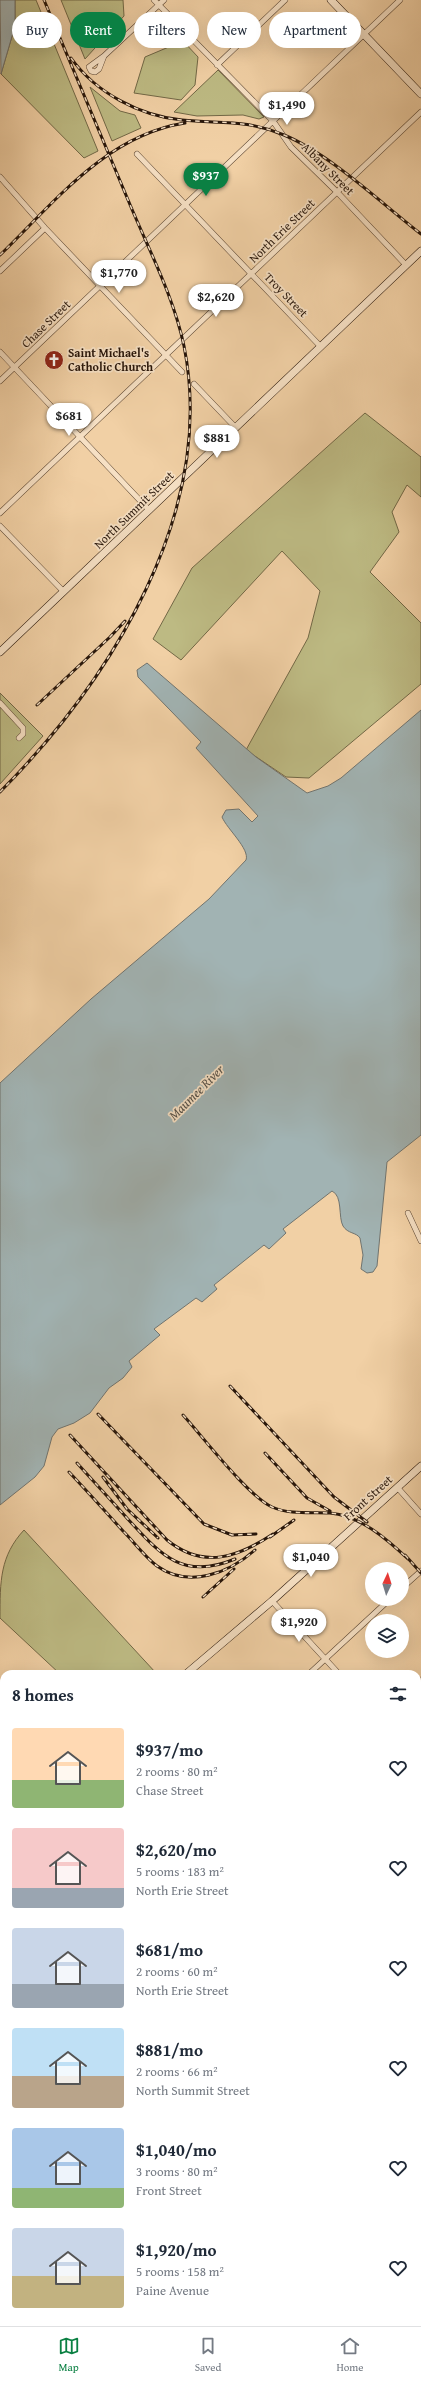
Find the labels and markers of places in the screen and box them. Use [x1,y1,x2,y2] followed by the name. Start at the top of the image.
[254,92,320,126] pin: $1,490
[182,163,230,197] pin: $937
[86,260,152,294] pin: $1,770
[183,284,249,318] pin: $2,620
[68,344,153,375] place label: Saint Michael's Catholic Church
[43,349,65,371] church icon: Saint Michael's Catholic Church
[45,403,93,437] pin: $681
[193,425,241,459] pin: $881
[278,1544,344,1578] pin: $1,040
[266,1609,332,1643] pin: $1,920

